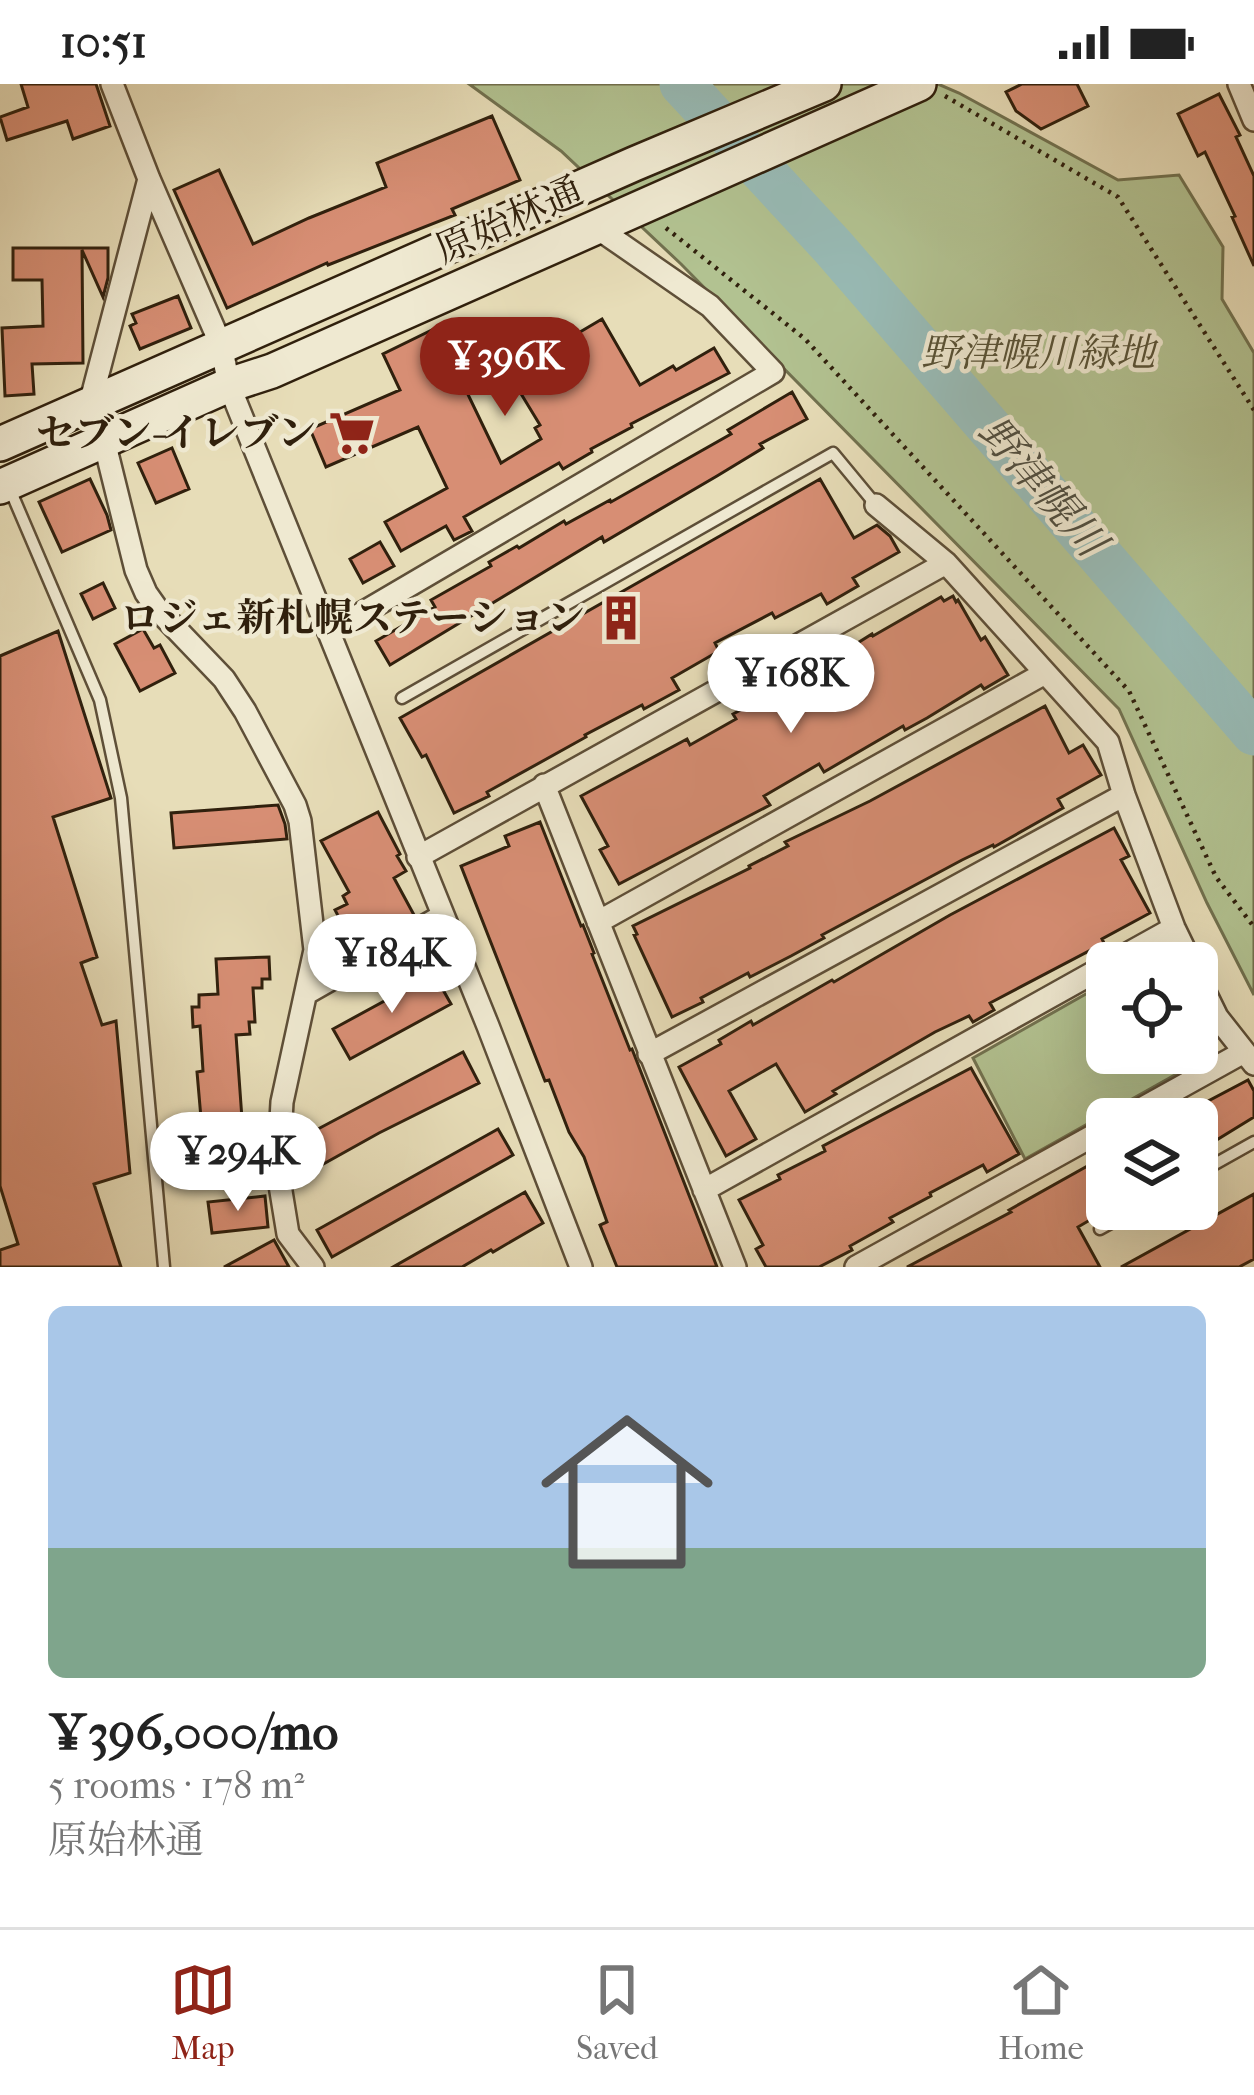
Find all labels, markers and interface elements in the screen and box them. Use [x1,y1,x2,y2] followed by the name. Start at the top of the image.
[60,16,147,69] text: 10:51
[428,167,590,273] street label: 原始林通
[421,317,589,419] pin: ¥396K
[921,330,1159,376] park label: 野津幌川緑地
[447,333,563,379] text: ¥396K
[327,408,377,458] supermarket icon: セブン-イレブン
[968,408,1118,569] water label: 野津幌川
[36,410,316,456] place label: セブン-イレブン
[596,593,646,643] building icon: ロジェ新札幌ステーション
[120,595,585,641] place label: ロジェ新札幌ステーション
[707,634,875,736] pin: ¥168K
[734,650,848,696] text: ¥168K
[308,914,476,1016] pin: ¥184K
[334,930,450,976] text: ¥184K
[1086,942,1218,1230] map controls
[1086,942,1218,1074] button: locate
[1086,1098,1218,1230] button: layers
[154,1112,322,1214] pin: ¥294K
[177,1128,299,1174] text: ¥294K
[519,1384,735,1600] icon: home
[48,1702,338,1762] text: ¥396,000/mo
[48,1762,304,1808] text: 5 rooms · 178 m²
[48,1817,204,1863] text: 原始林通
[170,1957,236,2068] tab: Map
[576,1957,658,2068] tab: Saved
[998,1957,1084,2068] tab: Home

